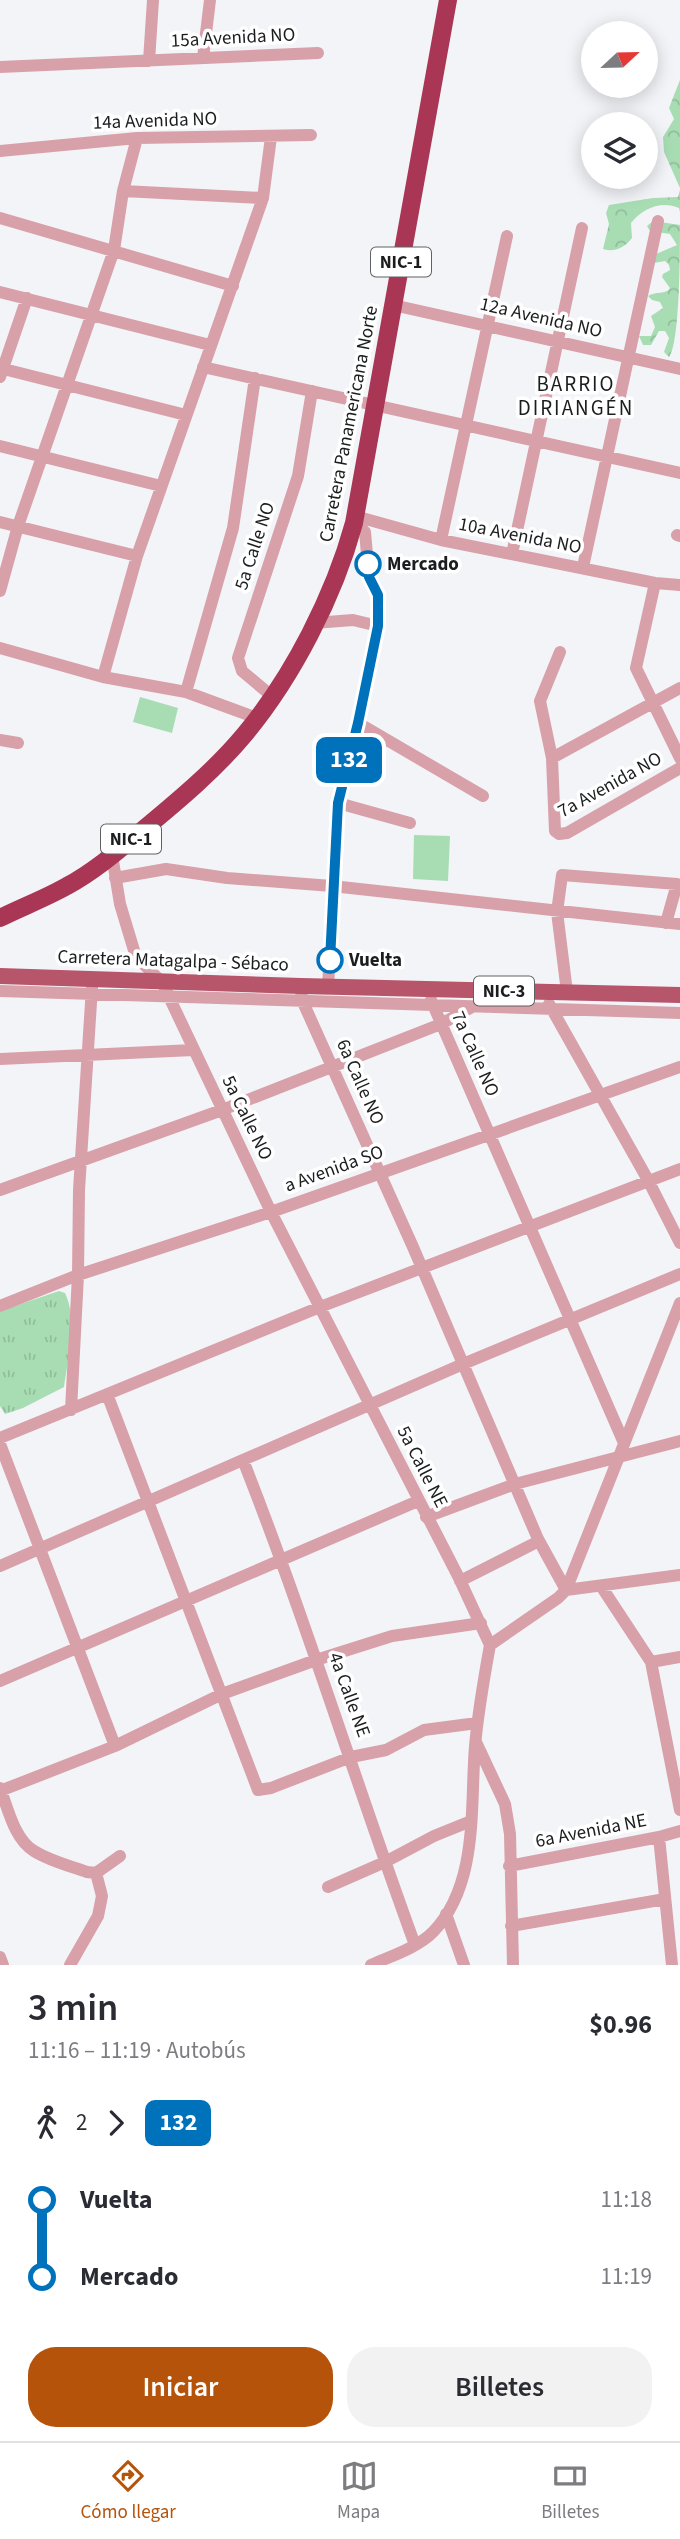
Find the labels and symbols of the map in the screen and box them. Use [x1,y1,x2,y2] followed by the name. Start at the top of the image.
[170,21,296,55] street label: 15a Avenida NO
[581,21,658,98] north arrow
[92,105,218,137] street label: 14a Avenida NO
[371,248,431,276] road number: NIC-1
[477,291,605,345] street label: 12a Avenida NO
[313,303,385,545] street label: Carretera Panamericana Norte
[518,369,634,423] district label: BARRIO DIRIANGÉN
[228,499,282,593] street label: 5a Calle NO
[456,511,584,561] street label: 10a Avenida NO
[355,551,381,577] marker: Mercado
[387,551,459,578] place label: Mercado
[309,737,389,783] line badge: 132
[553,745,667,825] street label: 7a Avenida NO
[101,824,161,854] road number: NIC-1
[57,943,289,979] street label: Carretera Matagalpa - Sébaco
[317,947,343,973] marker: Vuelta
[348,947,402,974] place label: Vuelta
[474,976,534,1006] road number: NIC-3
[444,1007,506,1101] street label: 7a Calle NO
[329,1035,391,1129] street label: 6a Calle NO
[215,1071,279,1165] street label: 5a Calle NO
[281,1139,387,1199] street label: a Avenida SO
[390,1421,454,1513] street label: 5a Calle NE
[321,1649,377,1741] street label: 4a Calle NE
[533,1807,649,1855] street label: 6a Avenida NE

